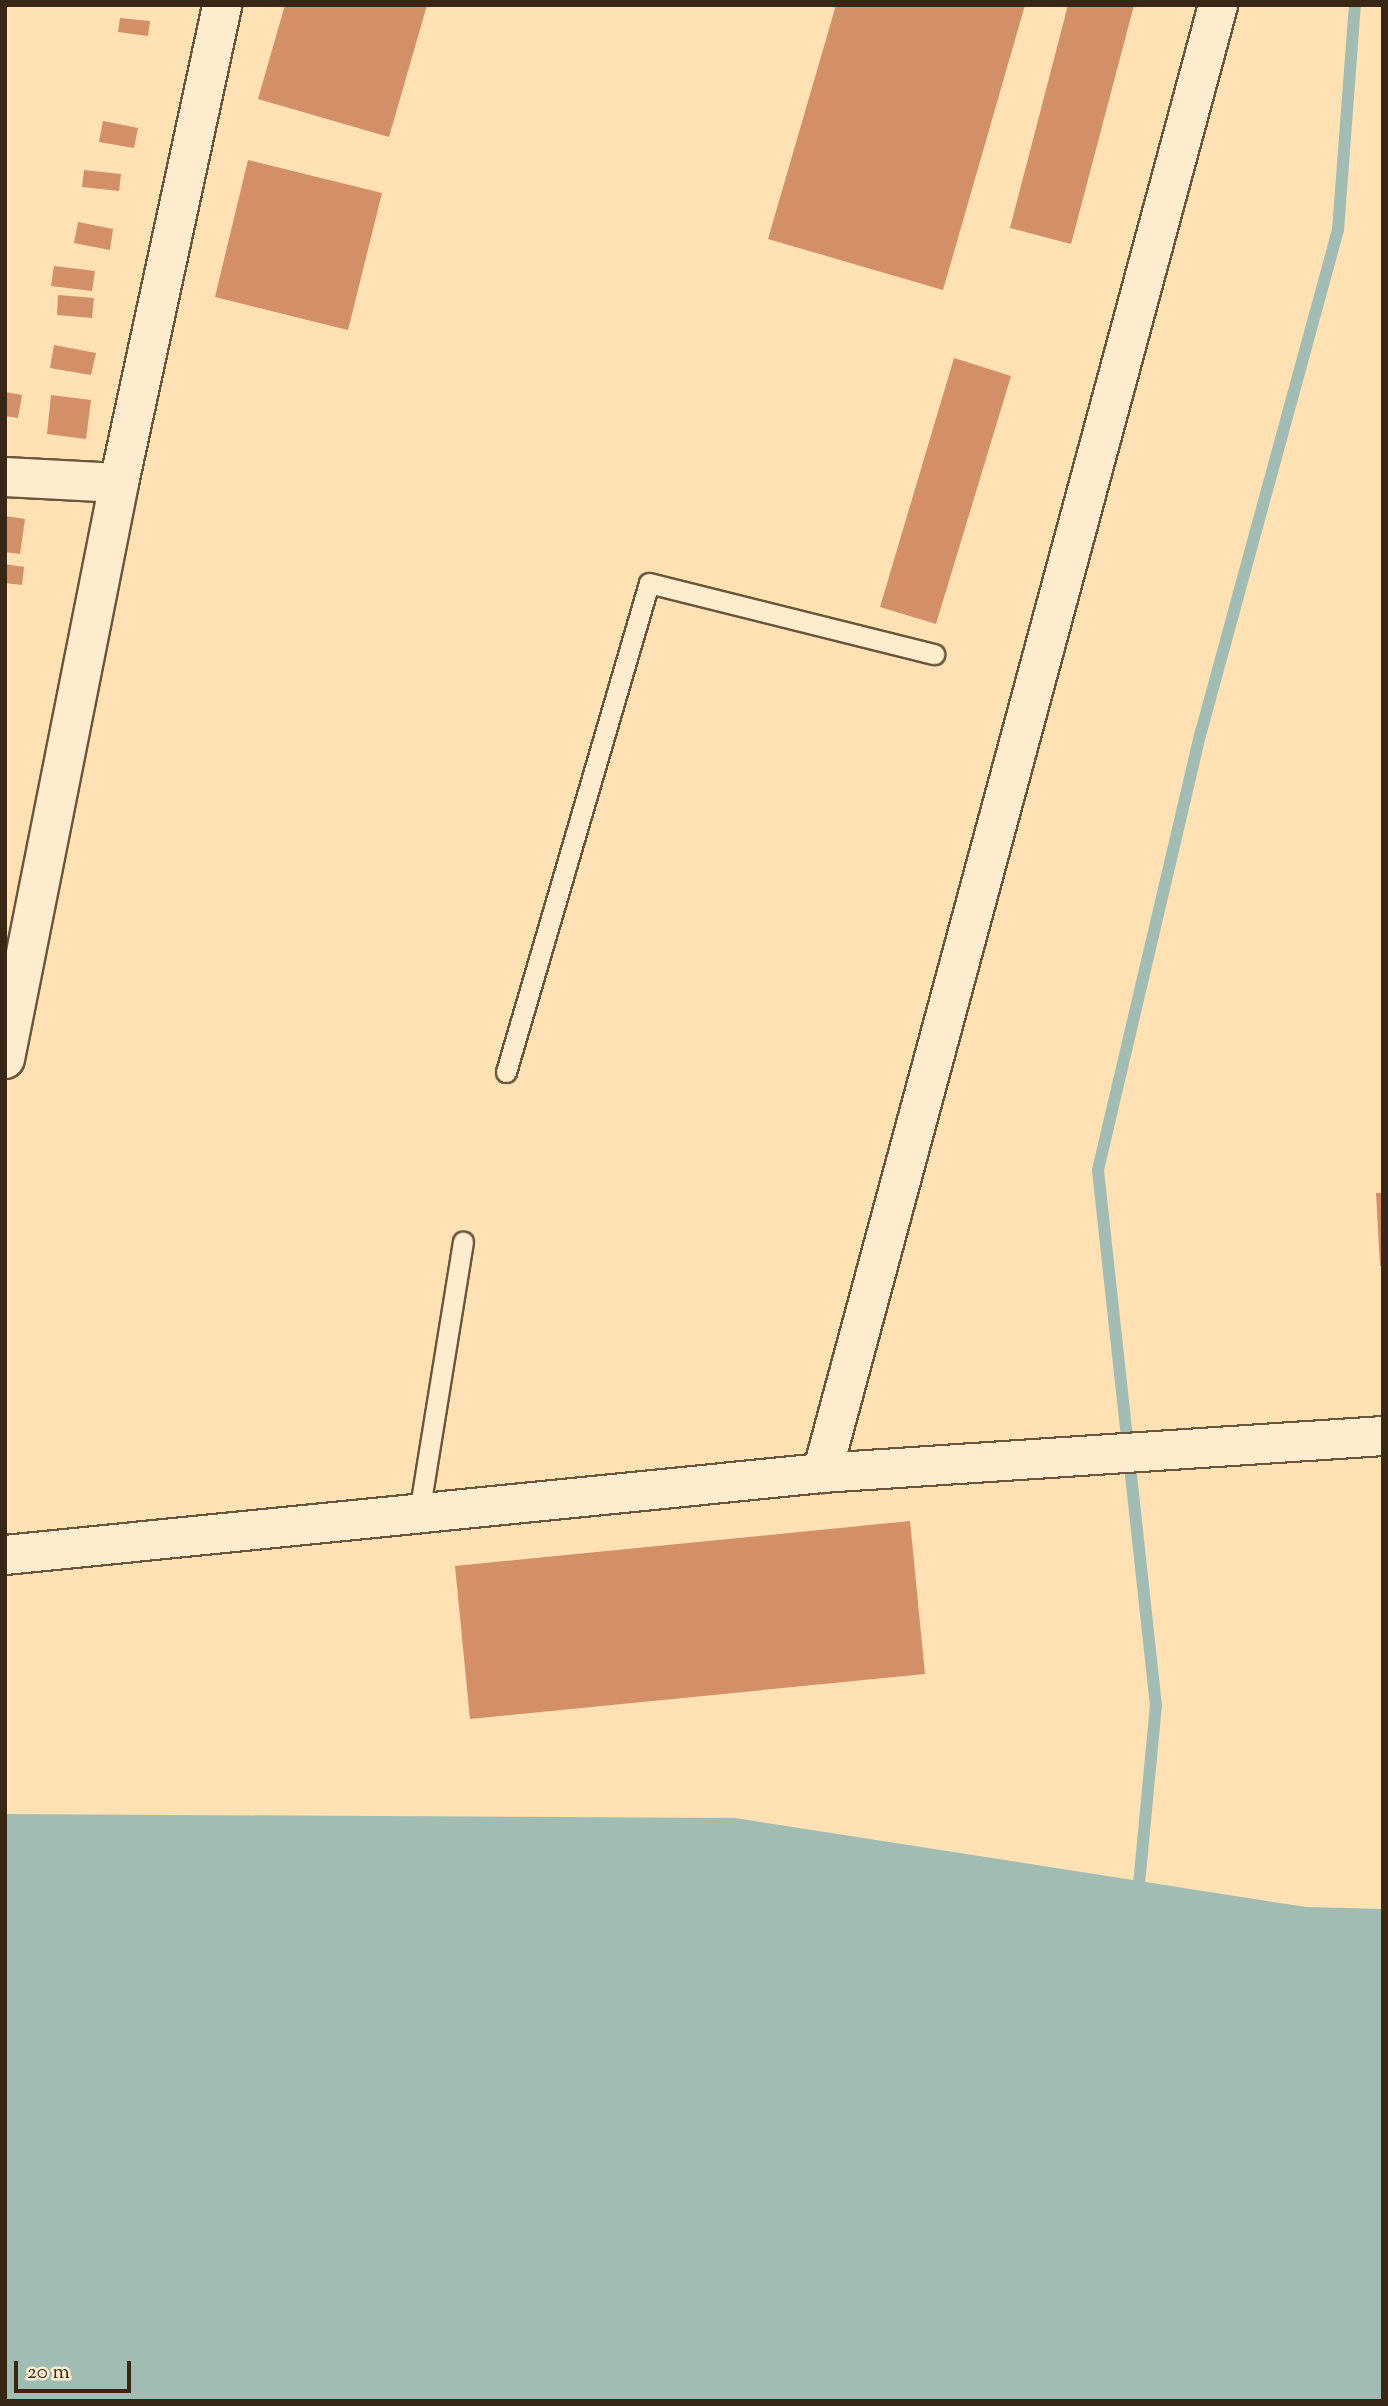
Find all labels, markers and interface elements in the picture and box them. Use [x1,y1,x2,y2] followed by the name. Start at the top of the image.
[18,2346,135,2390] scale bar
[27,2358,70,2388] text: 20 m

